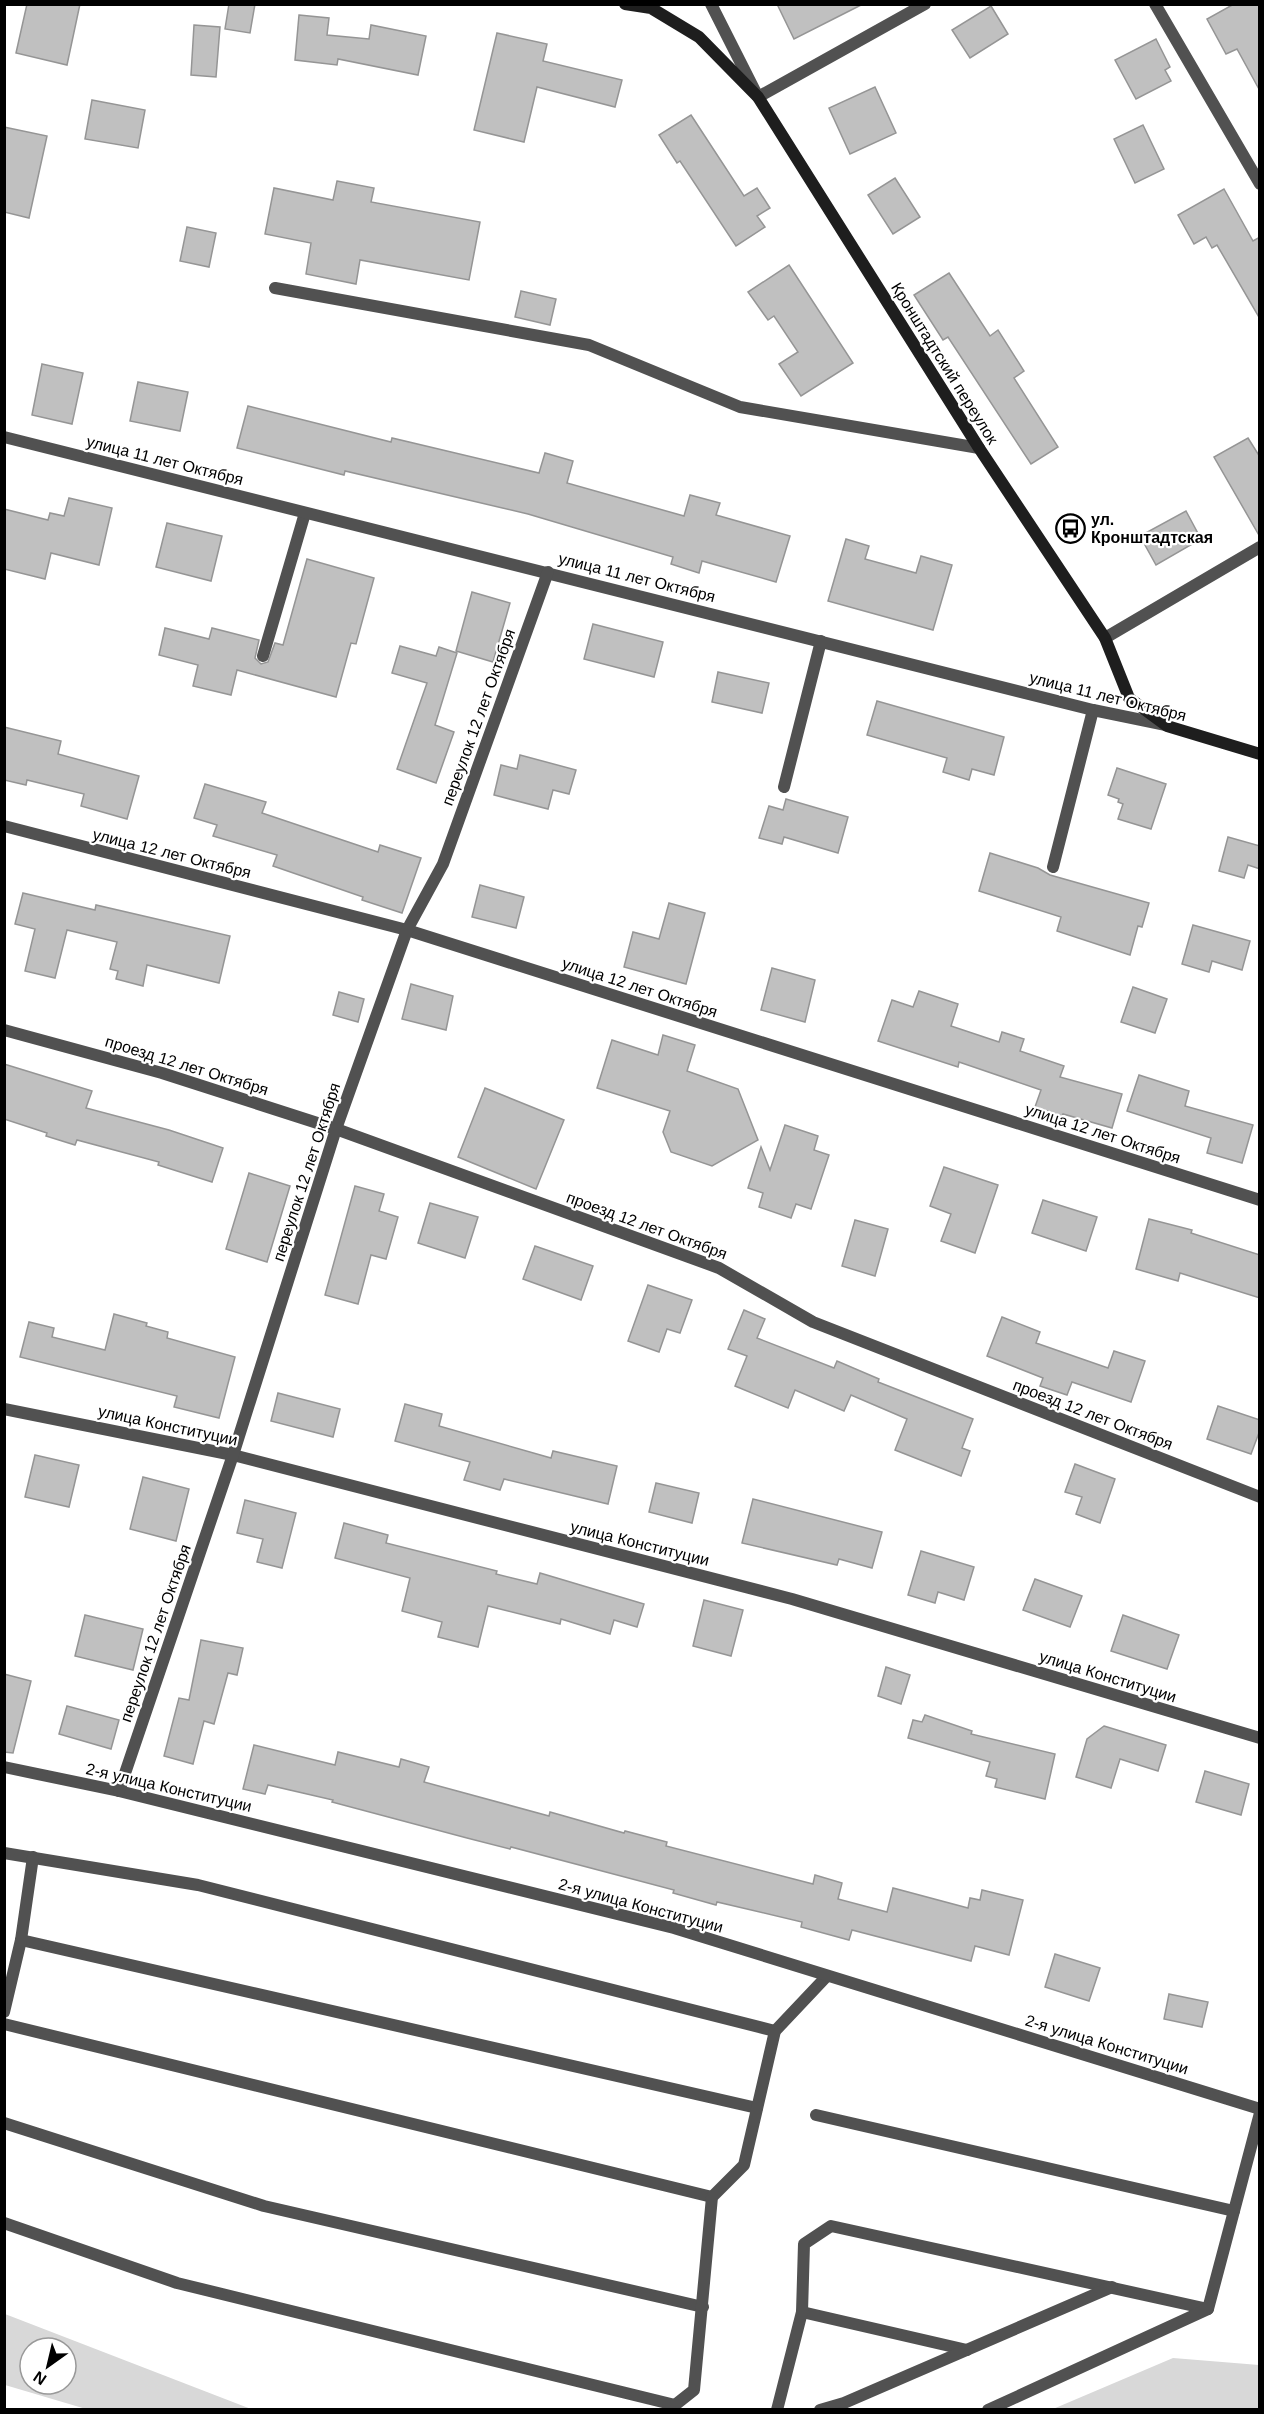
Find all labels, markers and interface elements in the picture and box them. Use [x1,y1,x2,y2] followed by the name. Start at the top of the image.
[888,280,1002,448] street label: Кронштадтский переулок
[85,433,245,488] street label: улица 11 лет Октября
[1091,511,1213,546] place label: ул. Кронштадтская
[1054,512,1086,544] bus stop icon: ул. Кронштадтская
[557,550,717,605] street label: улица 11 лет Октября
[439,627,518,808] street label: переулок 12 лет Октября
[1028,669,1188,724] street label: улица 11 лет Октября
[91,826,253,881] street label: улица 12 лет Октября
[560,954,720,1021] street label: улица 12 лет Октября
[103,1033,270,1098] street label: проезд 12 лет Октября
[270,1081,343,1264] street label: переулок 12 лет Октября
[1023,1100,1183,1167] street label: улица 12 лет Октября
[564,1188,729,1262] street label: проезд 12 лет Октября
[1011,1376,1175,1453] street label: проезд 12 лет Октября
[97,1402,239,1449] street label: улица Конституции
[569,1518,711,1569] street label: улица Конституции
[117,1542,194,1724] street label: переулок 12 лет Октября
[1037,1648,1178,1705] street label: улица Конституции
[84,1760,253,1815] street label: 2-я улица Конституции
[557,1875,725,1936] street label: 2-я улица Конституции
[1023,2012,1190,2077] street label: 2-я улица Конституции
[18,2336,78,2396] north arrow
[30,2368,49,2388] text: N

